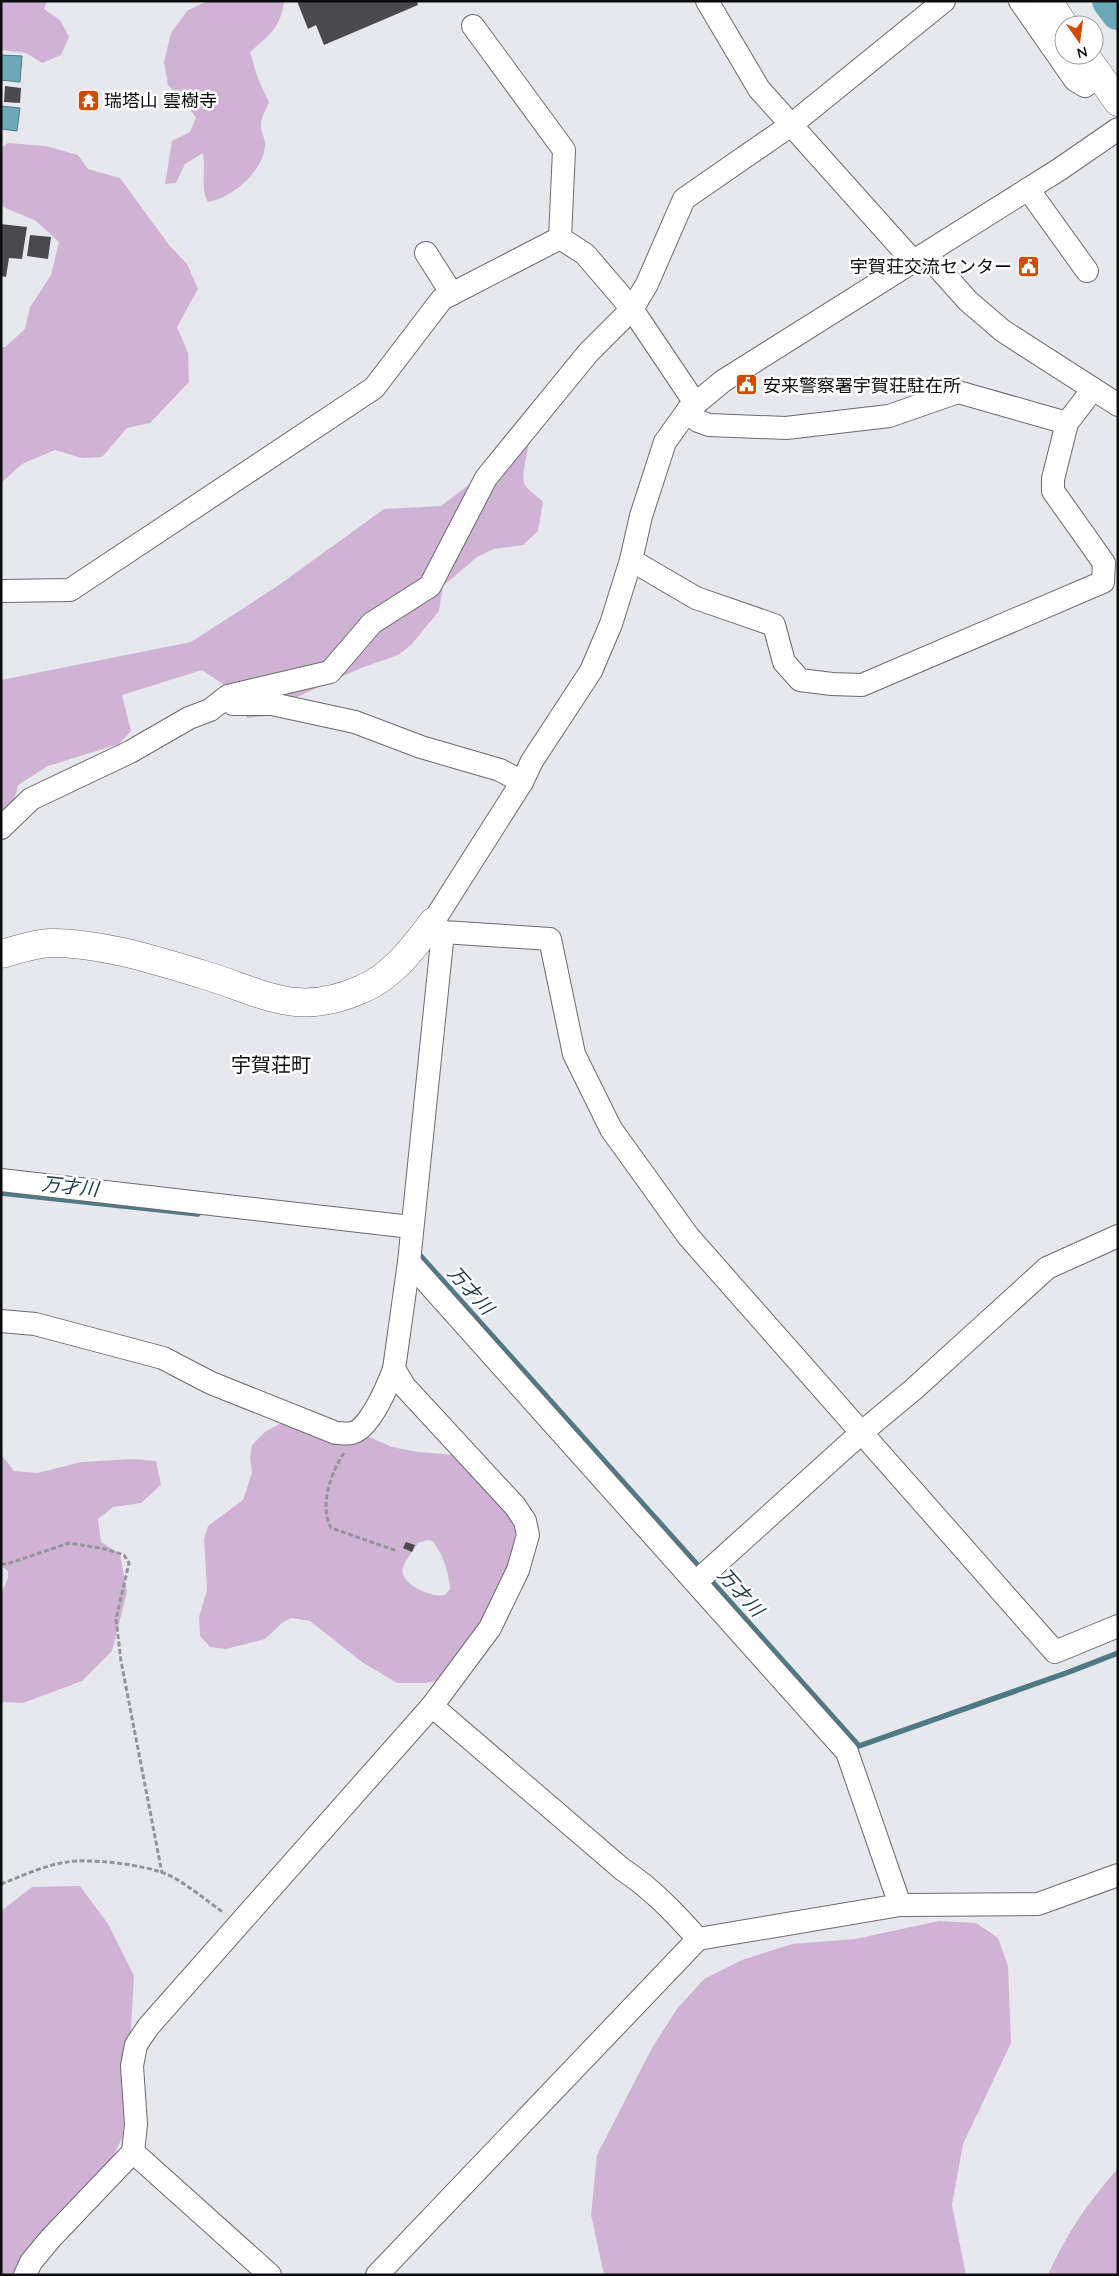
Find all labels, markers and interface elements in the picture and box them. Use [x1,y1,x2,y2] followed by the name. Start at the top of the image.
[1054,15,1104,65] north arrow
[1075,43,1089,63] text: N
[76,88,100,112] temple icon: 瑞塔山 雲樹寺
[104,89,217,112] place label: 瑞塔山 雲樹寺
[1016,254,1040,278] public building icon: 宇賀荘交流センター
[850,255,1012,278] place label: 宇賀荘交流センター
[735,373,759,397] public building icon: 安来警察署宇賀荘駐在所
[763,374,961,397] place label: 安来警察署宇賀荘駐在所
[231,1052,311,1077] district label: 宇賀荘町
[40,1171,102,1201] water label: 万才川
[443,1261,500,1321] water label: 万才川
[713,1563,770,1623] water label: 万才川

